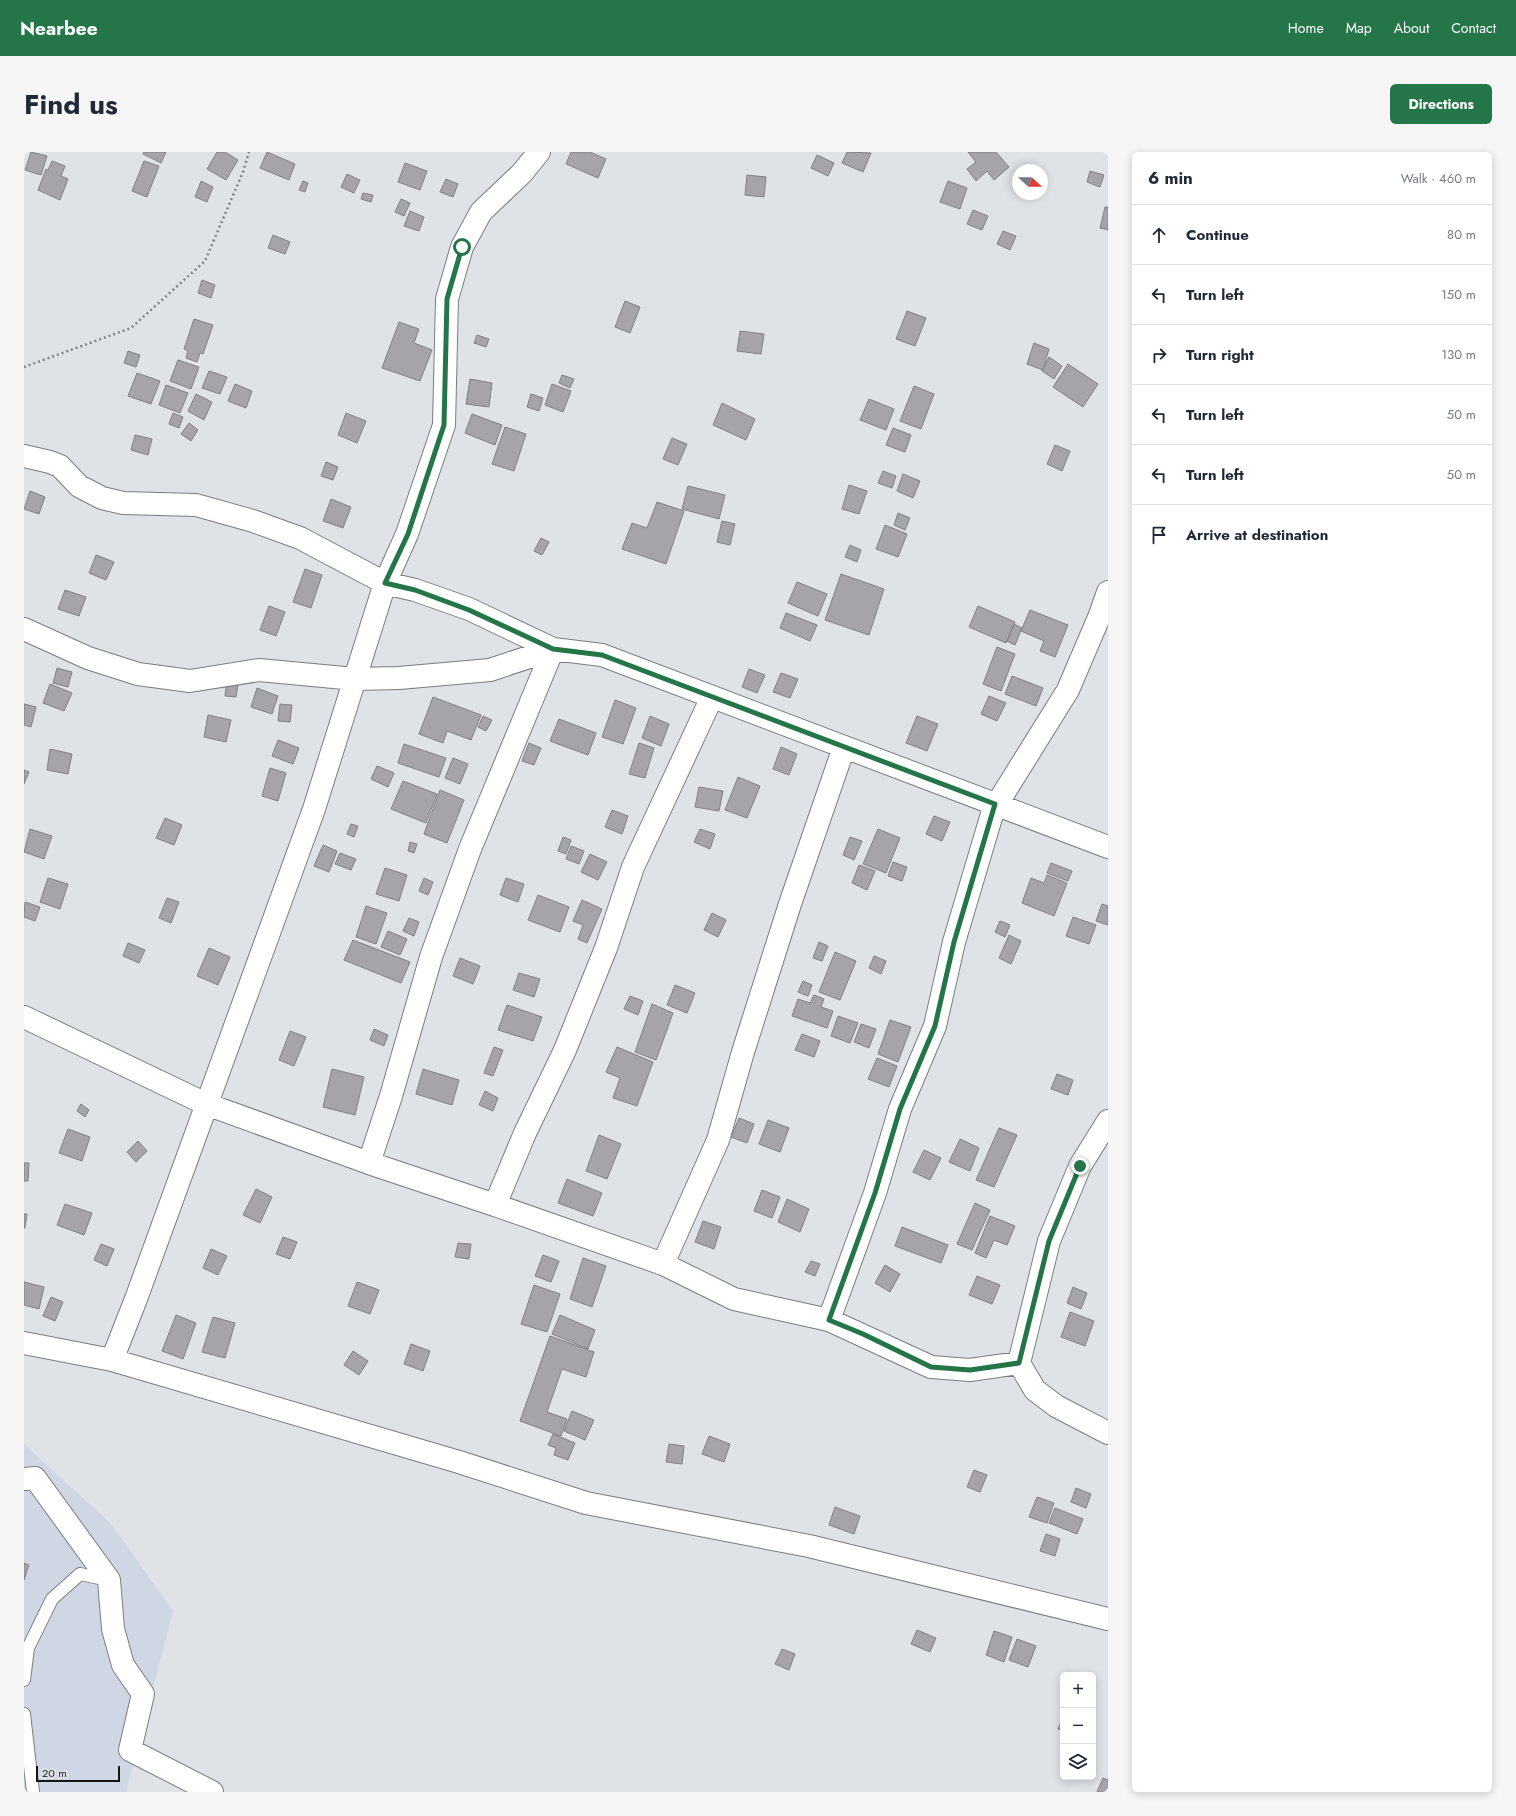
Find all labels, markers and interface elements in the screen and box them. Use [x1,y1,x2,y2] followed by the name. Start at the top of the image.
[20,15,98,42] text: Nearbee
[1288,18,1324,38] text: Home
[1346,18,1372,38] text: Map
[1394,18,1429,38] text: About
[1451,18,1496,38] text: Contact
[24,84,118,125] text: Find us
[1390,84,1492,124] button: Directions
[1012,164,1048,200] north arrow
[1148,166,1193,190] text: 6 min
[1401,169,1476,188] text: Walk · 460 m
[1148,224,1170,246] icon: ahead
[1186,224,1249,246] text: Continue
[1447,225,1476,244] text: 80 m
[453,238,471,256] route start
[1148,284,1170,306] icon: left
[1186,284,1244,306] text: Turn left
[1441,285,1476,304] text: 150 m
[1148,344,1170,366] icon: right
[1186,344,1254,366] text: Turn right
[1441,345,1476,364] text: 130 m
[1148,404,1170,426] icon: left
[1186,404,1244,426] text: Turn left
[1447,405,1476,424] text: 50 m
[1148,464,1170,486] icon: left
[1186,464,1244,486] text: Turn left
[1447,465,1476,484] text: 50 m
[1148,524,1170,546] icon: arrive
[1186,524,1328,546] text: Arrive at destination
[1071,1157,1089,1175] route end
[1060,1672,1096,1780] map controls
[1060,1672,1096,1708] button: +
[1060,1708,1096,1744] button: −
[1060,1744,1096,1780] button: layers
[36,1764,120,1783] scale bar
[42,1765,67,1781] text: 20 m

